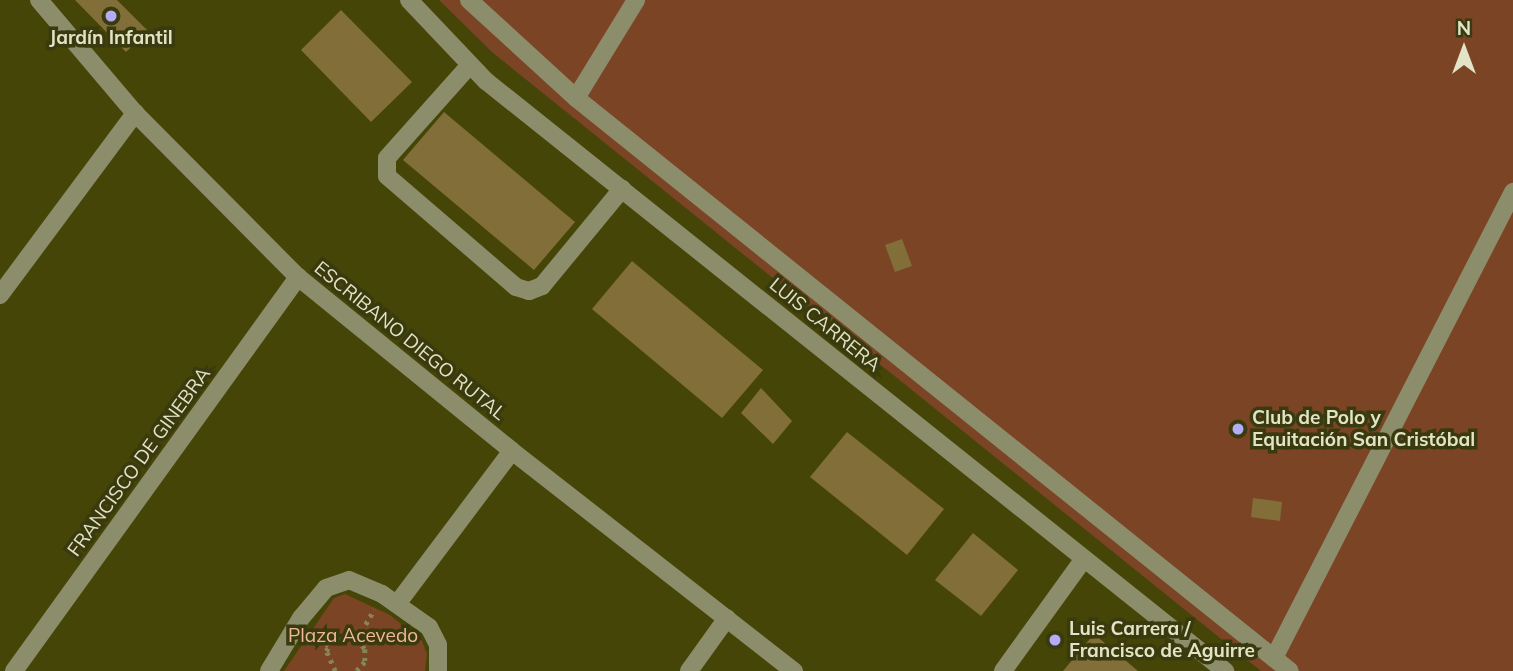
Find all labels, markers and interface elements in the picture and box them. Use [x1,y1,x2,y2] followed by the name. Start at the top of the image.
[103,8,119,24] marker: Jardín Infantil
[1429,14,1499,84] north arrow
[1457,16,1471,40] text: N
[49,27,173,49] place label: Jardín Infantil
[310,257,510,425] street label: ESCRIBANO DIEGO RUTAL
[765,273,885,377] street label: LUIS CARRERA
[63,363,215,561] street label: FRANCISCO DE GINEBRA
[1252,407,1475,451] place label: Club de Polo y Equitación San Cristóbal
[1230,421,1246,437] marker: Club de Polo y Equitación San Cristóbal
[1069,618,1255,662] place label: Luis Carrera / Francisco de Aguirre
[288,625,418,647] park label: Plaza Acevedo
[1047,632,1063,648] marker: Luis Carrera / Francisco de Aguirre

